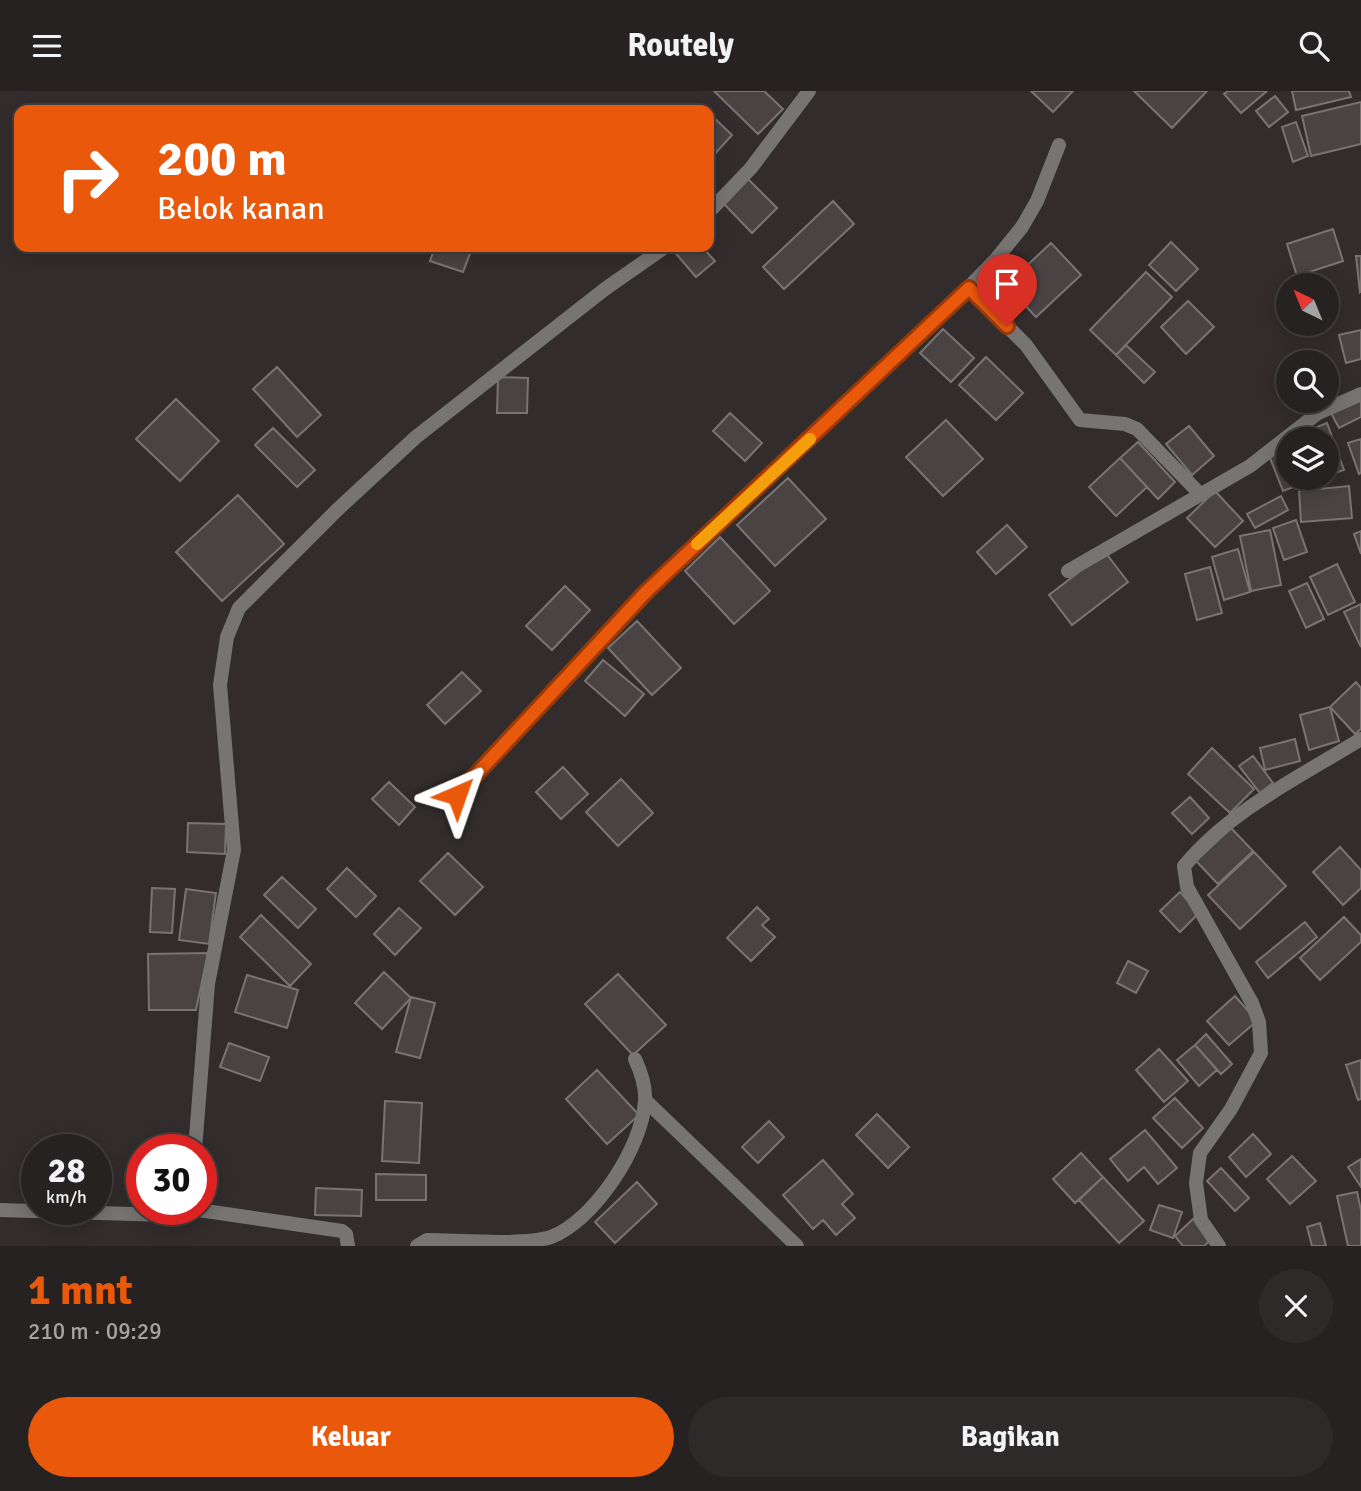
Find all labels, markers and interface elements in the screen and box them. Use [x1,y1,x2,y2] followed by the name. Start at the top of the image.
[627,26,734,65] text: Routely
[28,27,66,65] icon: menu
[1295,27,1333,65] icon: search
[157,129,287,189] text: 200 m
[42,133,133,224] icon: right
[157,189,325,228] text: Belok kanan
[977,254,1037,326] pin
[988,265,1026,303] icon: arrive
[1276,273,1339,336] north arrow
[1276,273,1339,490] map controls
[1276,350,1339,413] button: search
[1276,427,1339,490] button: layers
[420,758,494,832] position arrow
[126,1134,217,1225] speed limit sign: 30
[48,1149,85,1192] text: 28
[46,1186,87,1208] text: km/h
[28,1265,133,1316] text: 1 mnt
[1259,1269,1333,1343] button: close
[28,1317,162,1346] text: 210 m · 09:29
[28,1397,674,1477] button: Keluar
[688,1397,1333,1477] button: Bagikan

